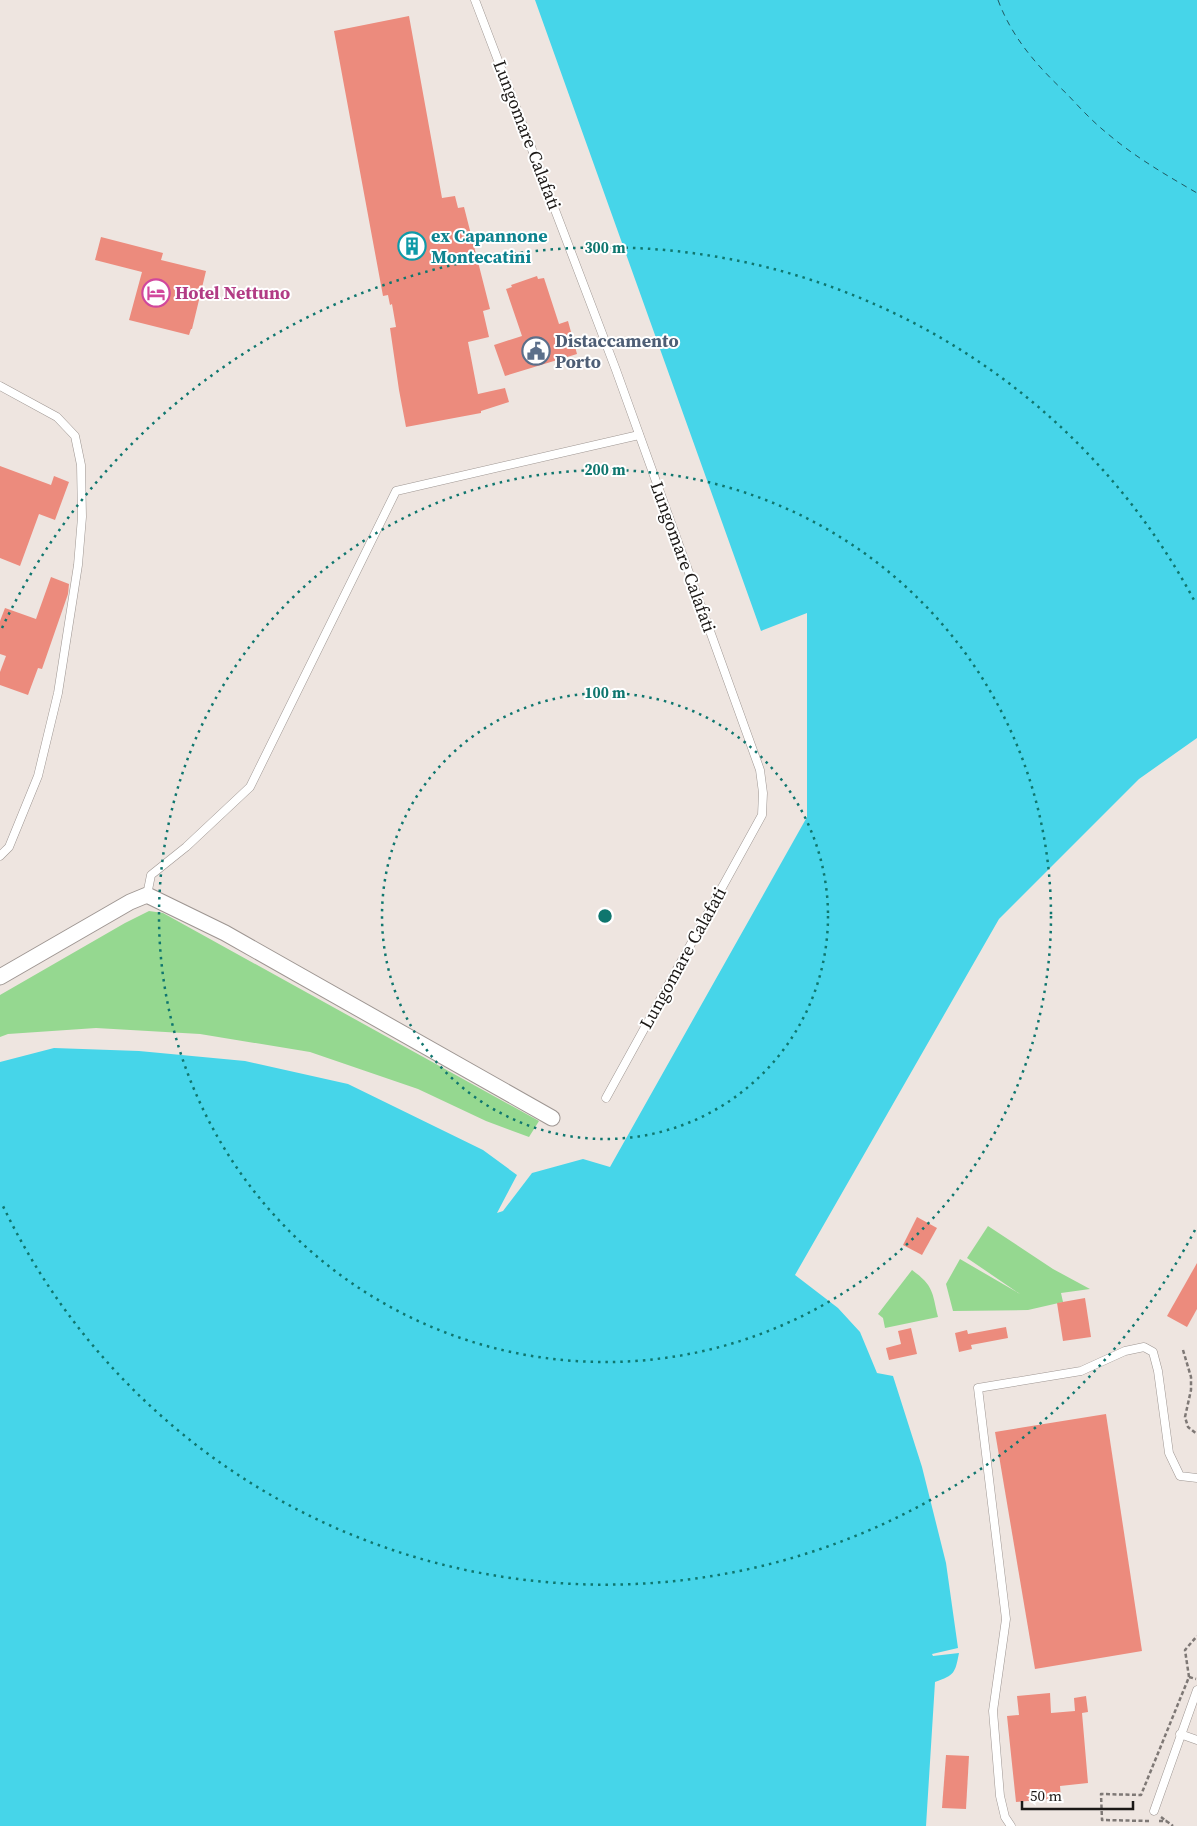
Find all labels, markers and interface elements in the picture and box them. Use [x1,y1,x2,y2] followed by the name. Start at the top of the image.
[487,56,568,213] street label: Lungomare Calafati
[431,223,548,269] place label: ex Capannone Montecatini
[397,231,427,261] building icon: ex Capannone Montecatini
[584,237,626,258] text: 300 m
[141,278,171,308] hotel icon: Hotel Nettuno
[175,280,290,305] place label: Hotel Nettuno
[555,328,679,374] place label: Distaccamento Porto
[521,336,551,366] public building icon: Distaccamento Porto
[584,459,626,480] text: 200 m
[645,478,722,636] street label: Lungomare Calafati
[584,682,626,703] text: 100 m
[633,882,732,1033] street label: Lungomare Calafati
[596,907,614,925] centre of rings
[1022,1778,1133,1810] scale bar
[1030,1785,1062,1806] text: 50 m

